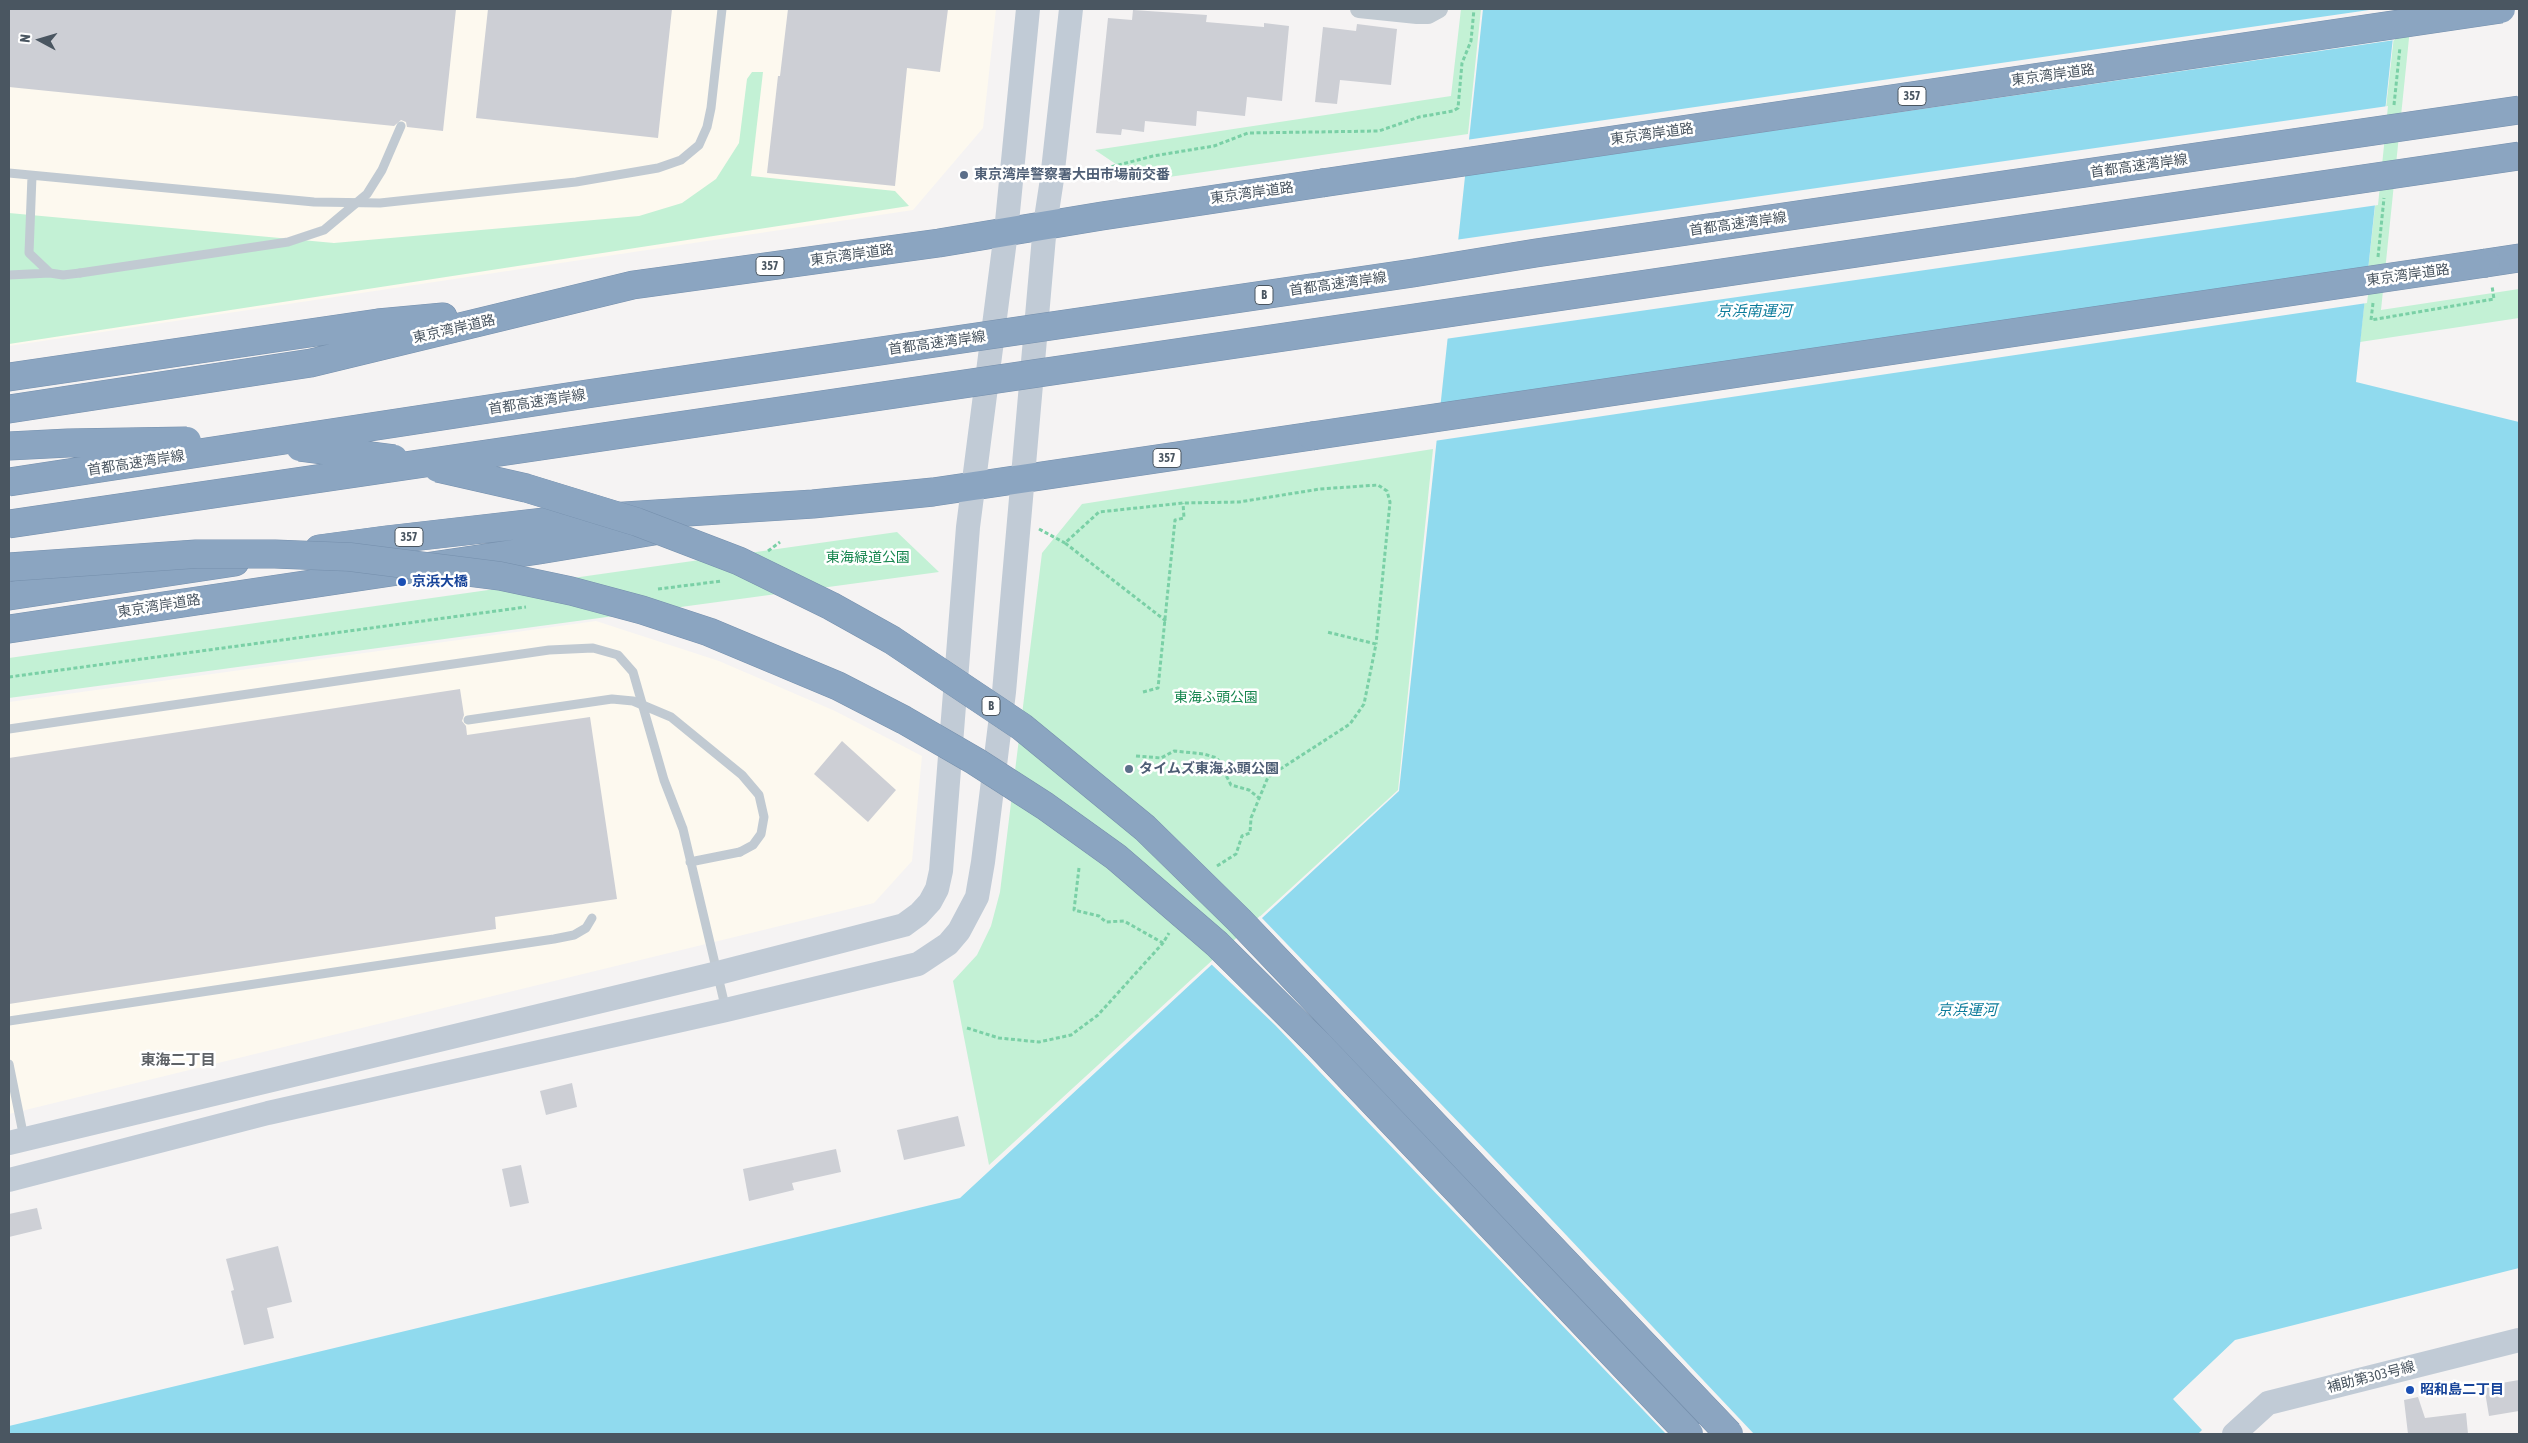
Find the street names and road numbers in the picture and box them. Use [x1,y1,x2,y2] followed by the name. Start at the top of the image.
[2010,61,2096,89] street label: 東京湾岸道路
[1898,86,1926,105] road number: 357
[1609,120,1695,148] street label: 東京湾岸道路
[2089,151,2189,181] street label: 首都高速湾岸線
[1209,179,1295,207] street label: 東京湾岸道路
[1688,209,1788,239] street label: 首都高速湾岸線
[809,241,895,269] street label: 東京湾岸道路
[756,256,784,276] road number: 357
[2365,261,2451,289] street label: 東京湾岸道路
[1288,269,1388,299] street label: 首都高速湾岸線
[1255,286,1273,304] road number: B
[411,311,497,347] street label: 東京湾岸道路
[887,328,987,358] street label: 首都高速湾岸線
[487,386,587,418] street label: 首都高速湾岸線
[86,447,186,479] street label: 首都高速湾岸線
[1153,448,1181,468] road number: 357
[395,528,423,546] road number: 357
[116,591,202,621] street label: 東京湾岸道路
[982,696,1000,716] road number: B
[2325,1358,2417,1396] street label: 補助第303号線

